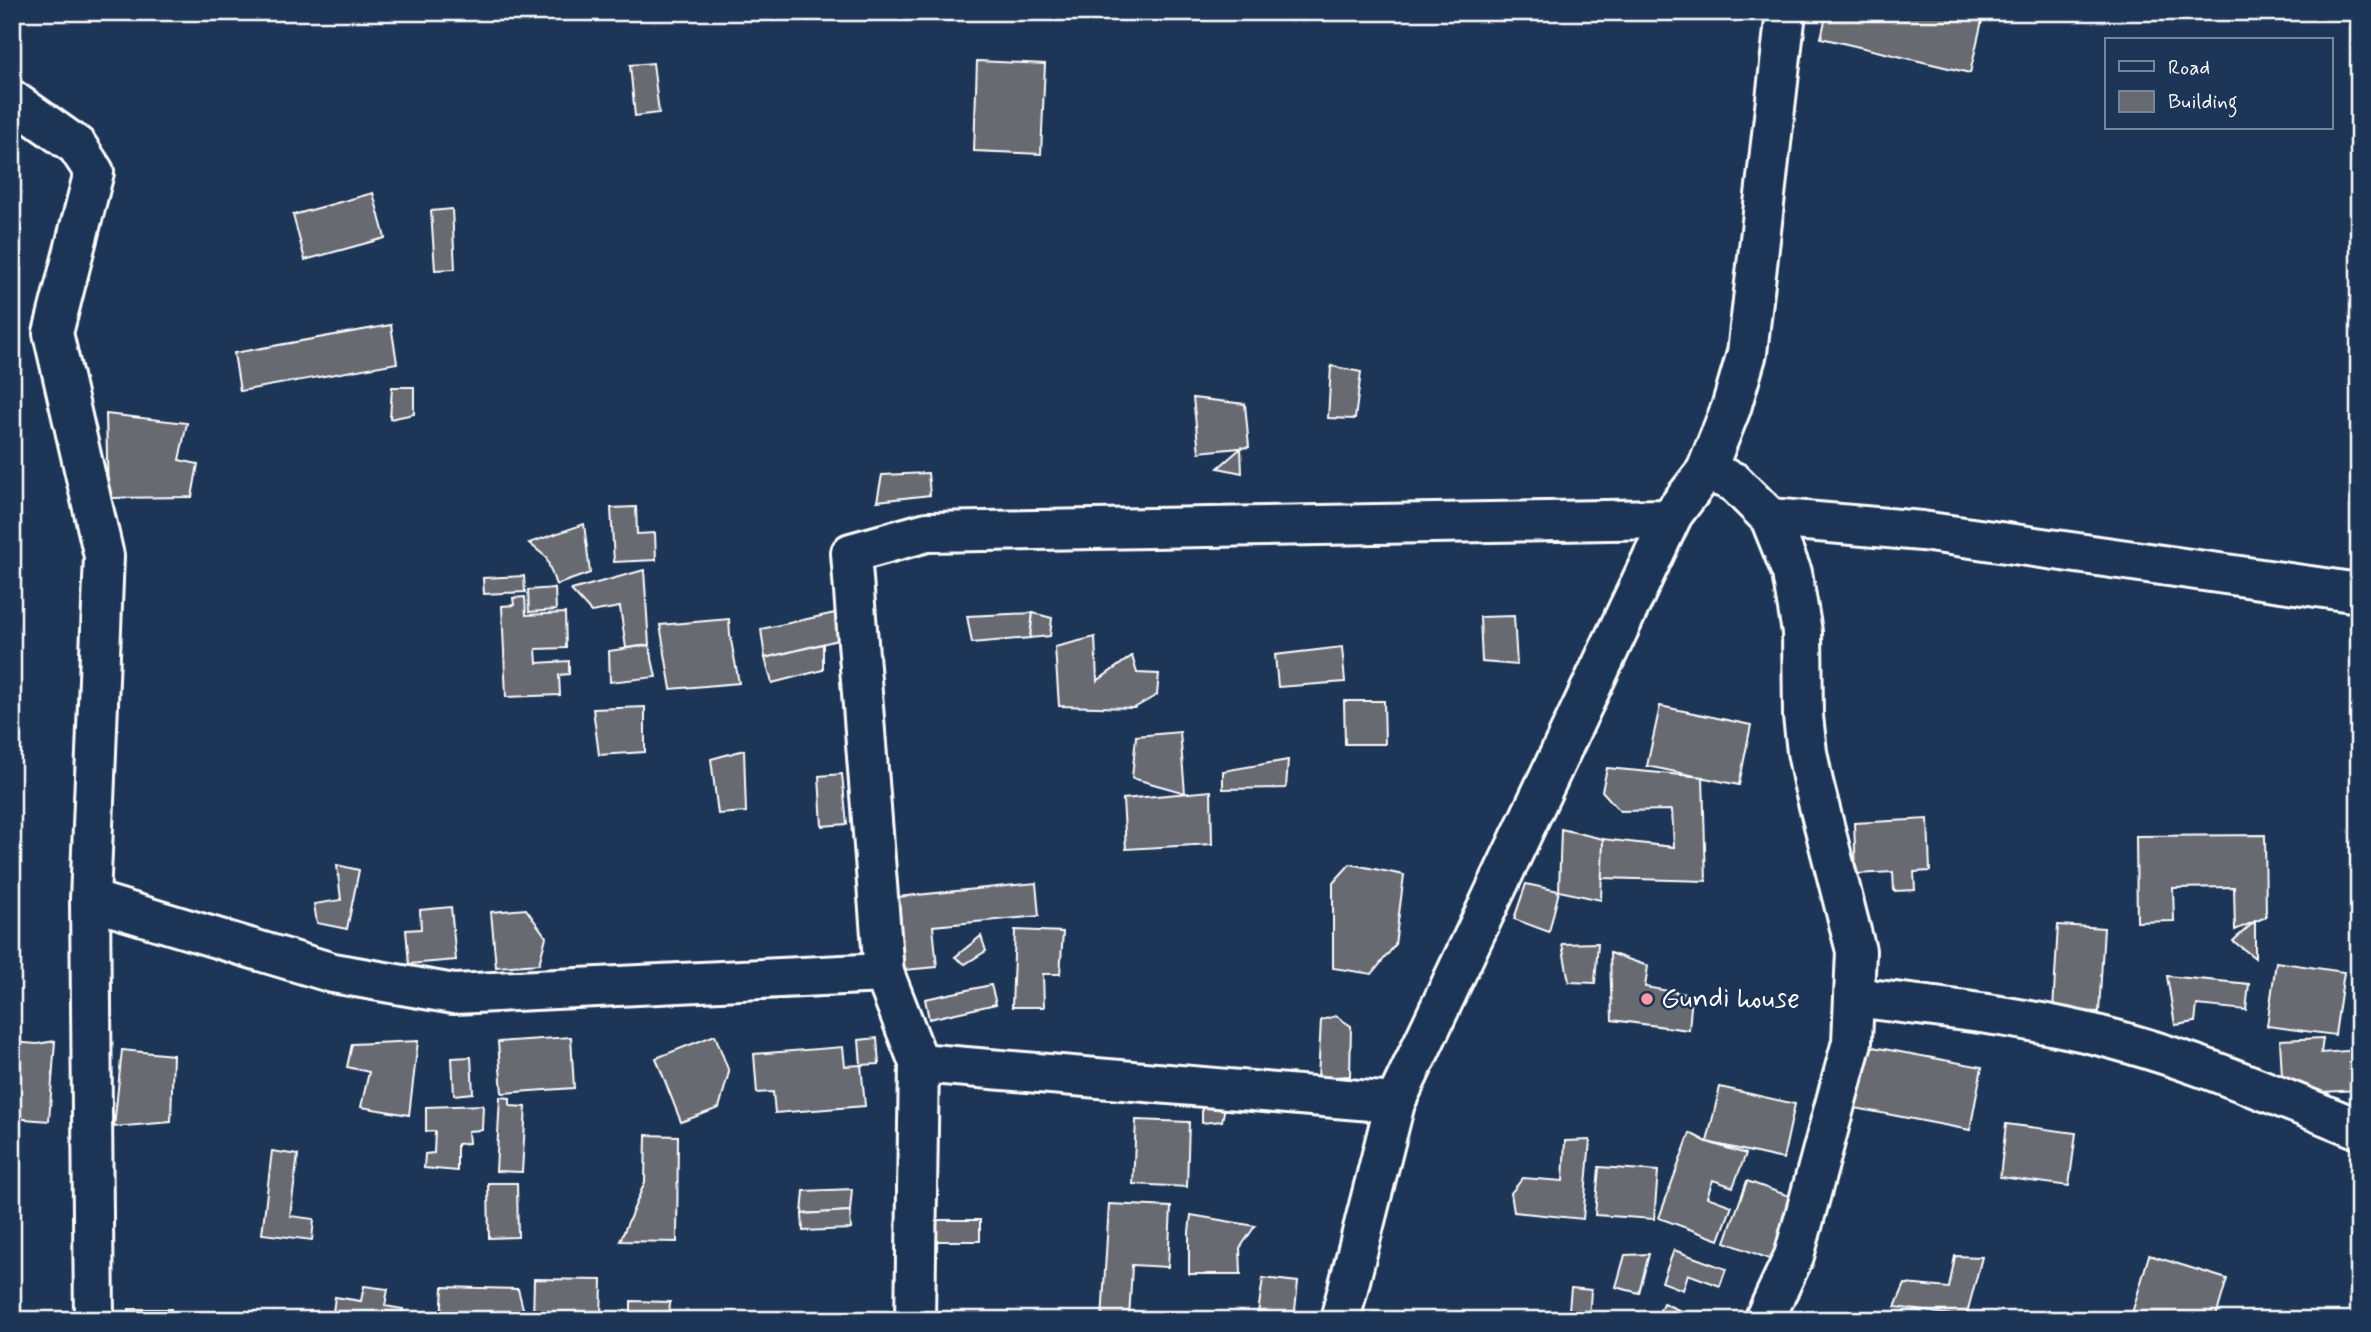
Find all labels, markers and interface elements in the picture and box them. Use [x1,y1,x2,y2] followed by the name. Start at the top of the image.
[2105,38,2332,130] legend
[2168,54,2210,82] text: Road
[2168,88,2238,118] text: Building
[1661,981,1800,1018] place label: Gundi house
[1639,991,1655,1007] marker: Gundi house

